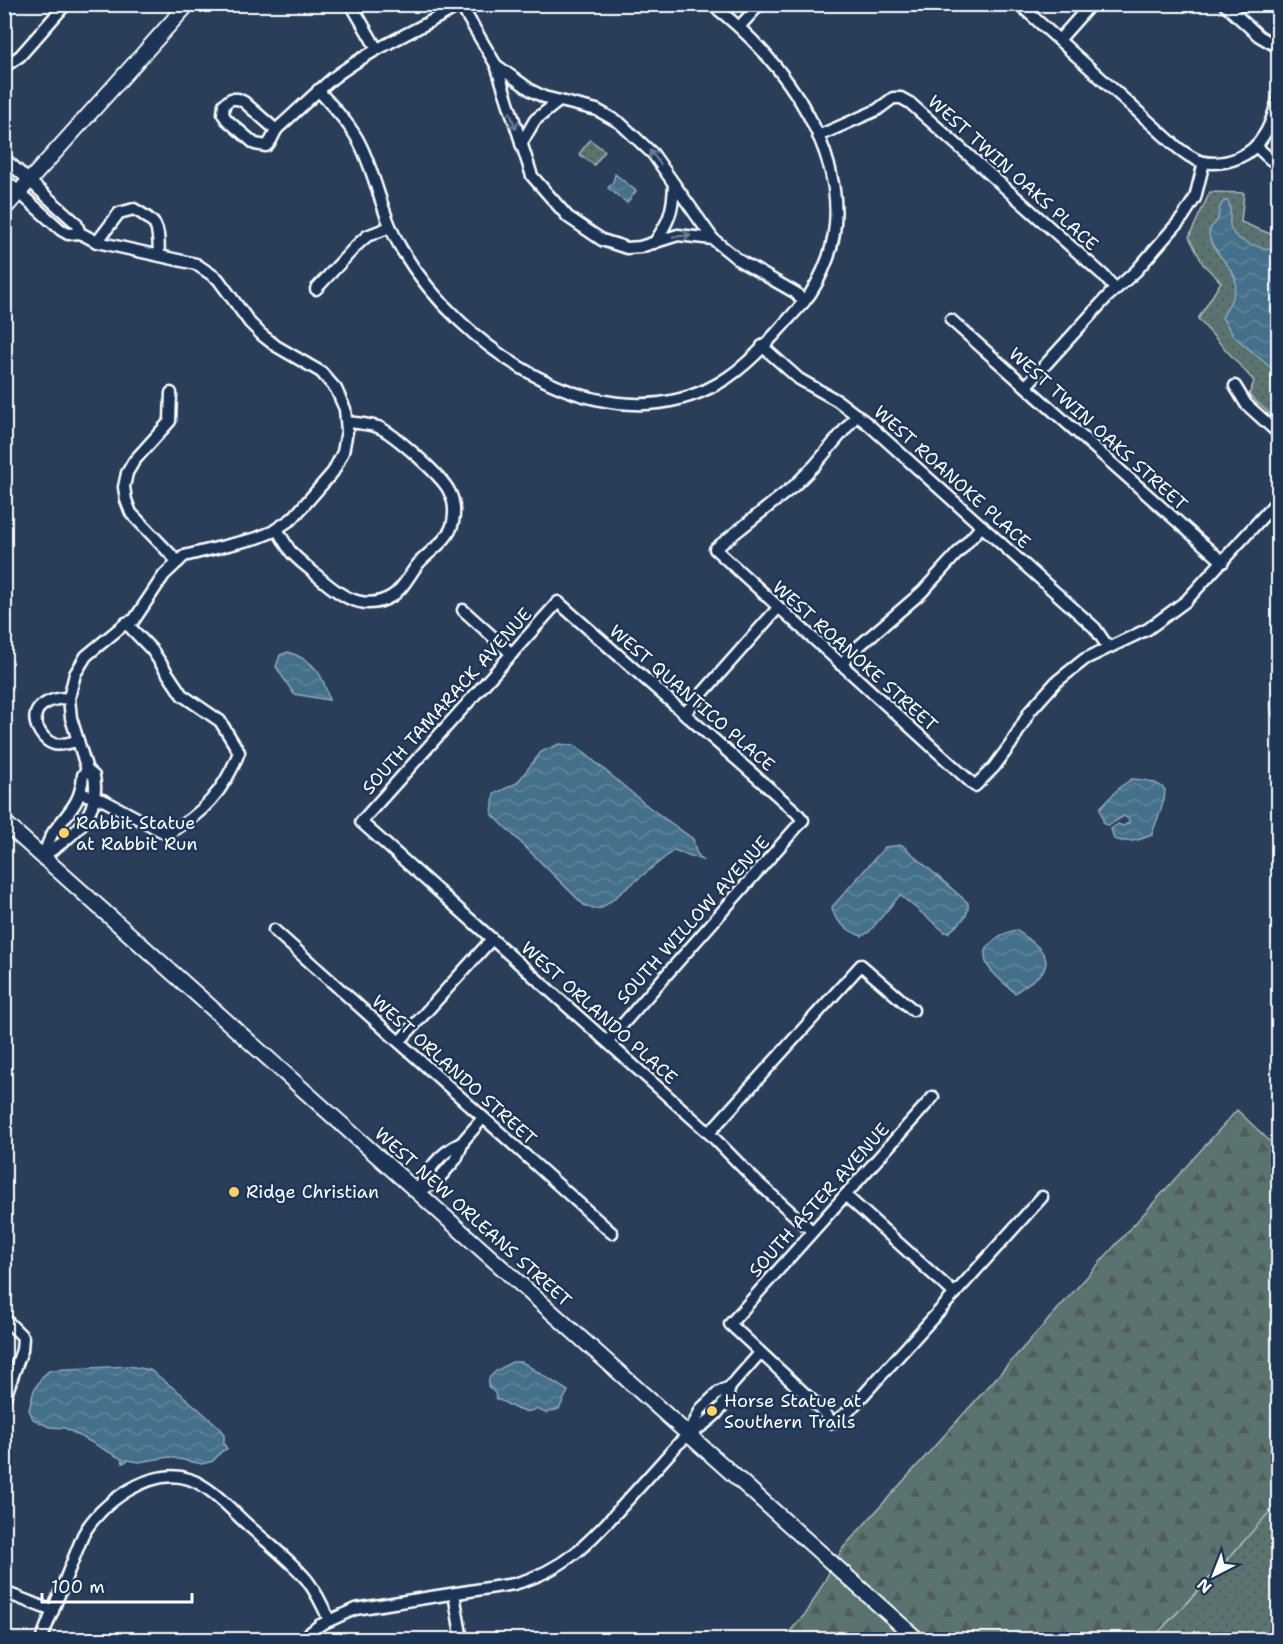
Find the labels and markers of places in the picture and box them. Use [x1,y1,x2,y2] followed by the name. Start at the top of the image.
[76,811,197,856] place label: Rabbit Statue at Rabbit Run
[57,826,71,840] marker: Rabbit Statue at Rabbit Run
[246,1180,379,1204] place label: Ridge Christian
[227,1185,241,1199] marker: Ridge Christian
[724,1389,862,1434] place label: Horse Statue at Southern Trails
[705,1404,719,1418] marker: Horse Statue at Southern Trails

